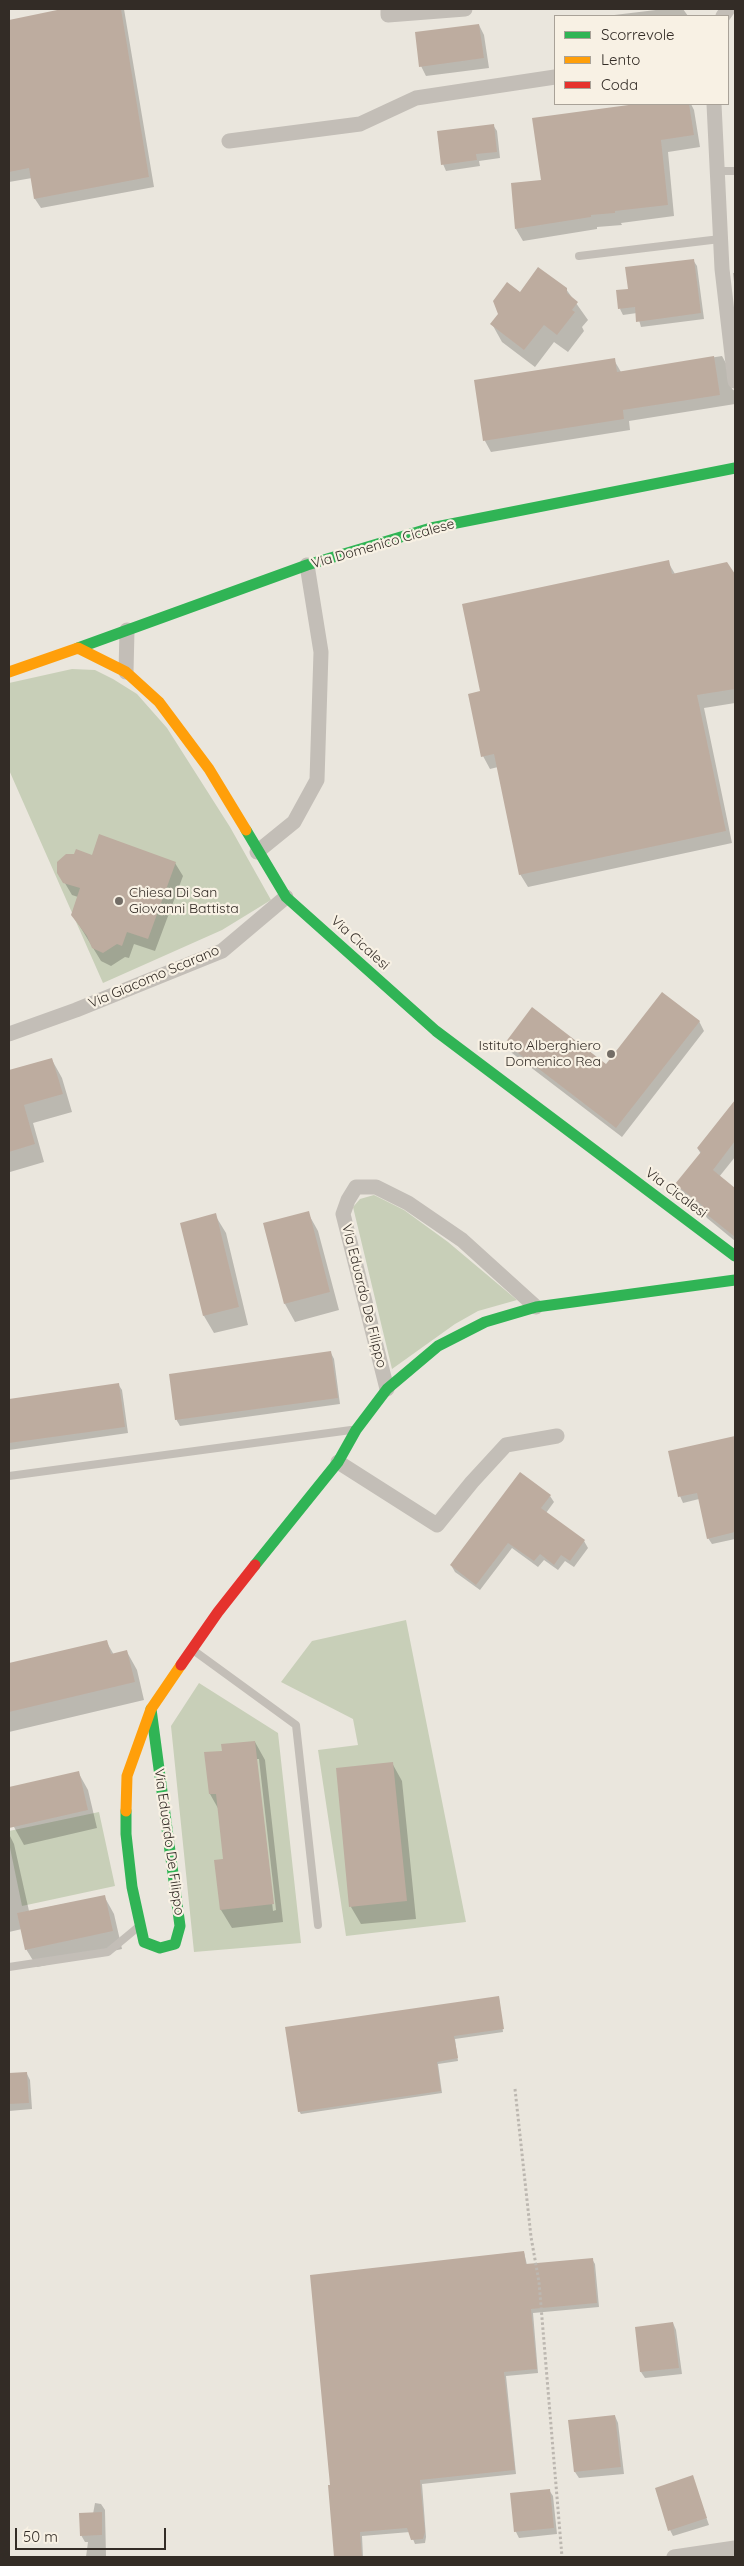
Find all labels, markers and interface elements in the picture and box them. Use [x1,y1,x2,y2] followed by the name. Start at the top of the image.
[554,15,729,105] legend
[601,25,675,44] text: Scorrevole
[601,50,640,69] text: Lento
[601,75,638,94] text: Coda
[310,516,456,572] street label: Via Domenico Cicalese
[129,885,239,918] place label: Chiesa Di San Giovanni Battista
[113,895,125,907] marker: Chiesa Di San Giovanni Battista
[327,912,393,974] street label: Via Cicalesi
[86,942,222,1012] street label: Via Giacomo Scarano
[479,1038,601,1070] place label: Istituto Alberghiero Domenico Rea
[605,1048,617,1060] marker: Istituto Alberghiero Domenico Rea
[642,1164,710,1222] street label: Via Cicalesi
[338,1222,390,1370] street label: Via Eduardo De Filippo
[150,1768,188,1916] street label: Via Eduardo De Filippo
[18,2518,169,2550] scale bar
[23,2527,58,2546] text: 50 m

